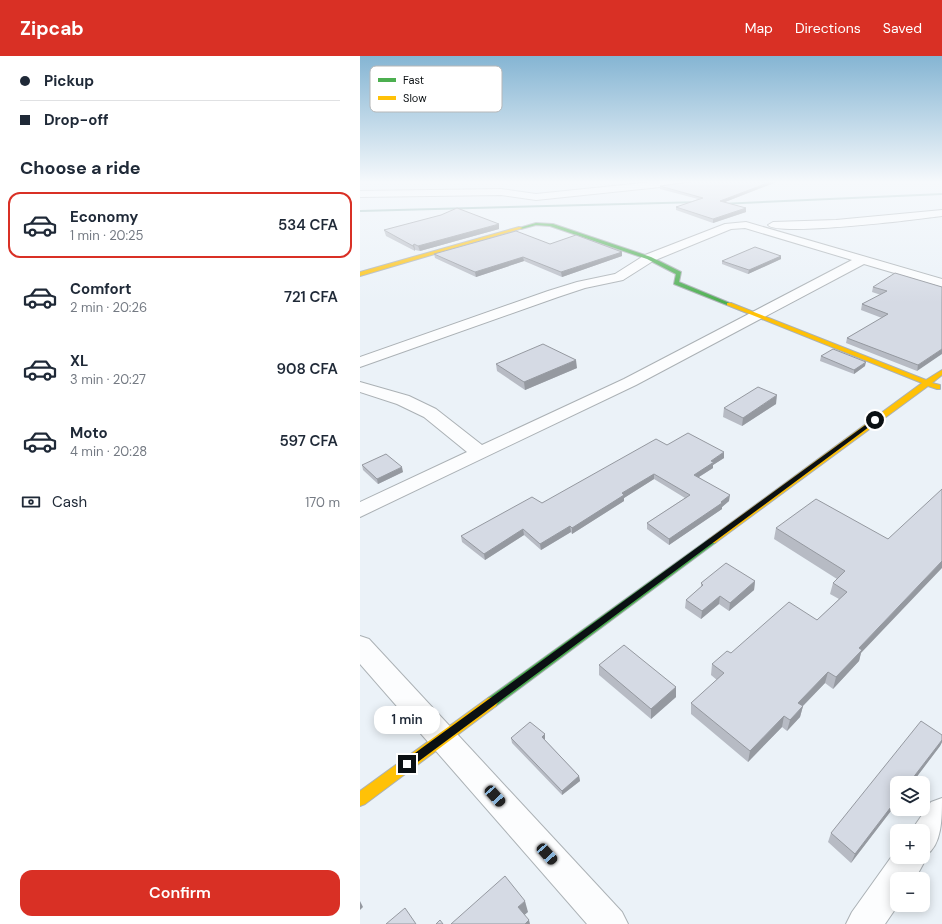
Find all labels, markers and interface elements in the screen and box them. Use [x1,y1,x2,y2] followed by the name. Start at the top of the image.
[20,16,84,41] text: Zipcab
[745,19,773,37] text: Map
[795,19,861,37] text: Directions
[883,19,922,37] text: Saved
[370,66,502,112] legend
[44,71,94,91] text: Pickup
[403,73,424,87] text: Fast
[403,91,427,105] text: Slow
[44,110,109,130] text: Drop-off
[20,156,141,180] text: Choose a ride
[22,207,58,243] icon: car
[70,207,138,227] text: Economy
[278,215,338,235] text: 534 CFA
[70,227,143,244] text: 1 min · 20:25
[22,279,58,315] icon: car
[70,279,131,299] text: Comfort
[284,287,338,307] text: 721 CFA
[70,299,147,316] text: 2 min · 20:26
[22,351,58,387] icon: car
[70,351,88,371] text: XL
[276,359,338,379] text: 908 CFA
[70,371,146,388] text: 3 min · 20:27
[866,411,884,429] route start
[22,423,58,459] icon: car
[70,423,108,443] text: Moto
[280,431,338,451] text: 597 CFA
[70,443,147,460] text: 4 min · 20:28
[20,491,42,513] icon: cash
[52,492,87,512] text: Cash
[305,494,340,511] text: 170 m
[374,706,440,734] callout: 1 min
[391,711,423,728] text: 1 min
[398,755,416,773] route end
[890,776,930,912] map controls
[890,776,930,816] button: layers
[483,783,507,809] car
[890,824,930,864] button: +
[535,841,559,867] car
[20,870,340,916] button: Confirm
[890,872,930,912] button: −

